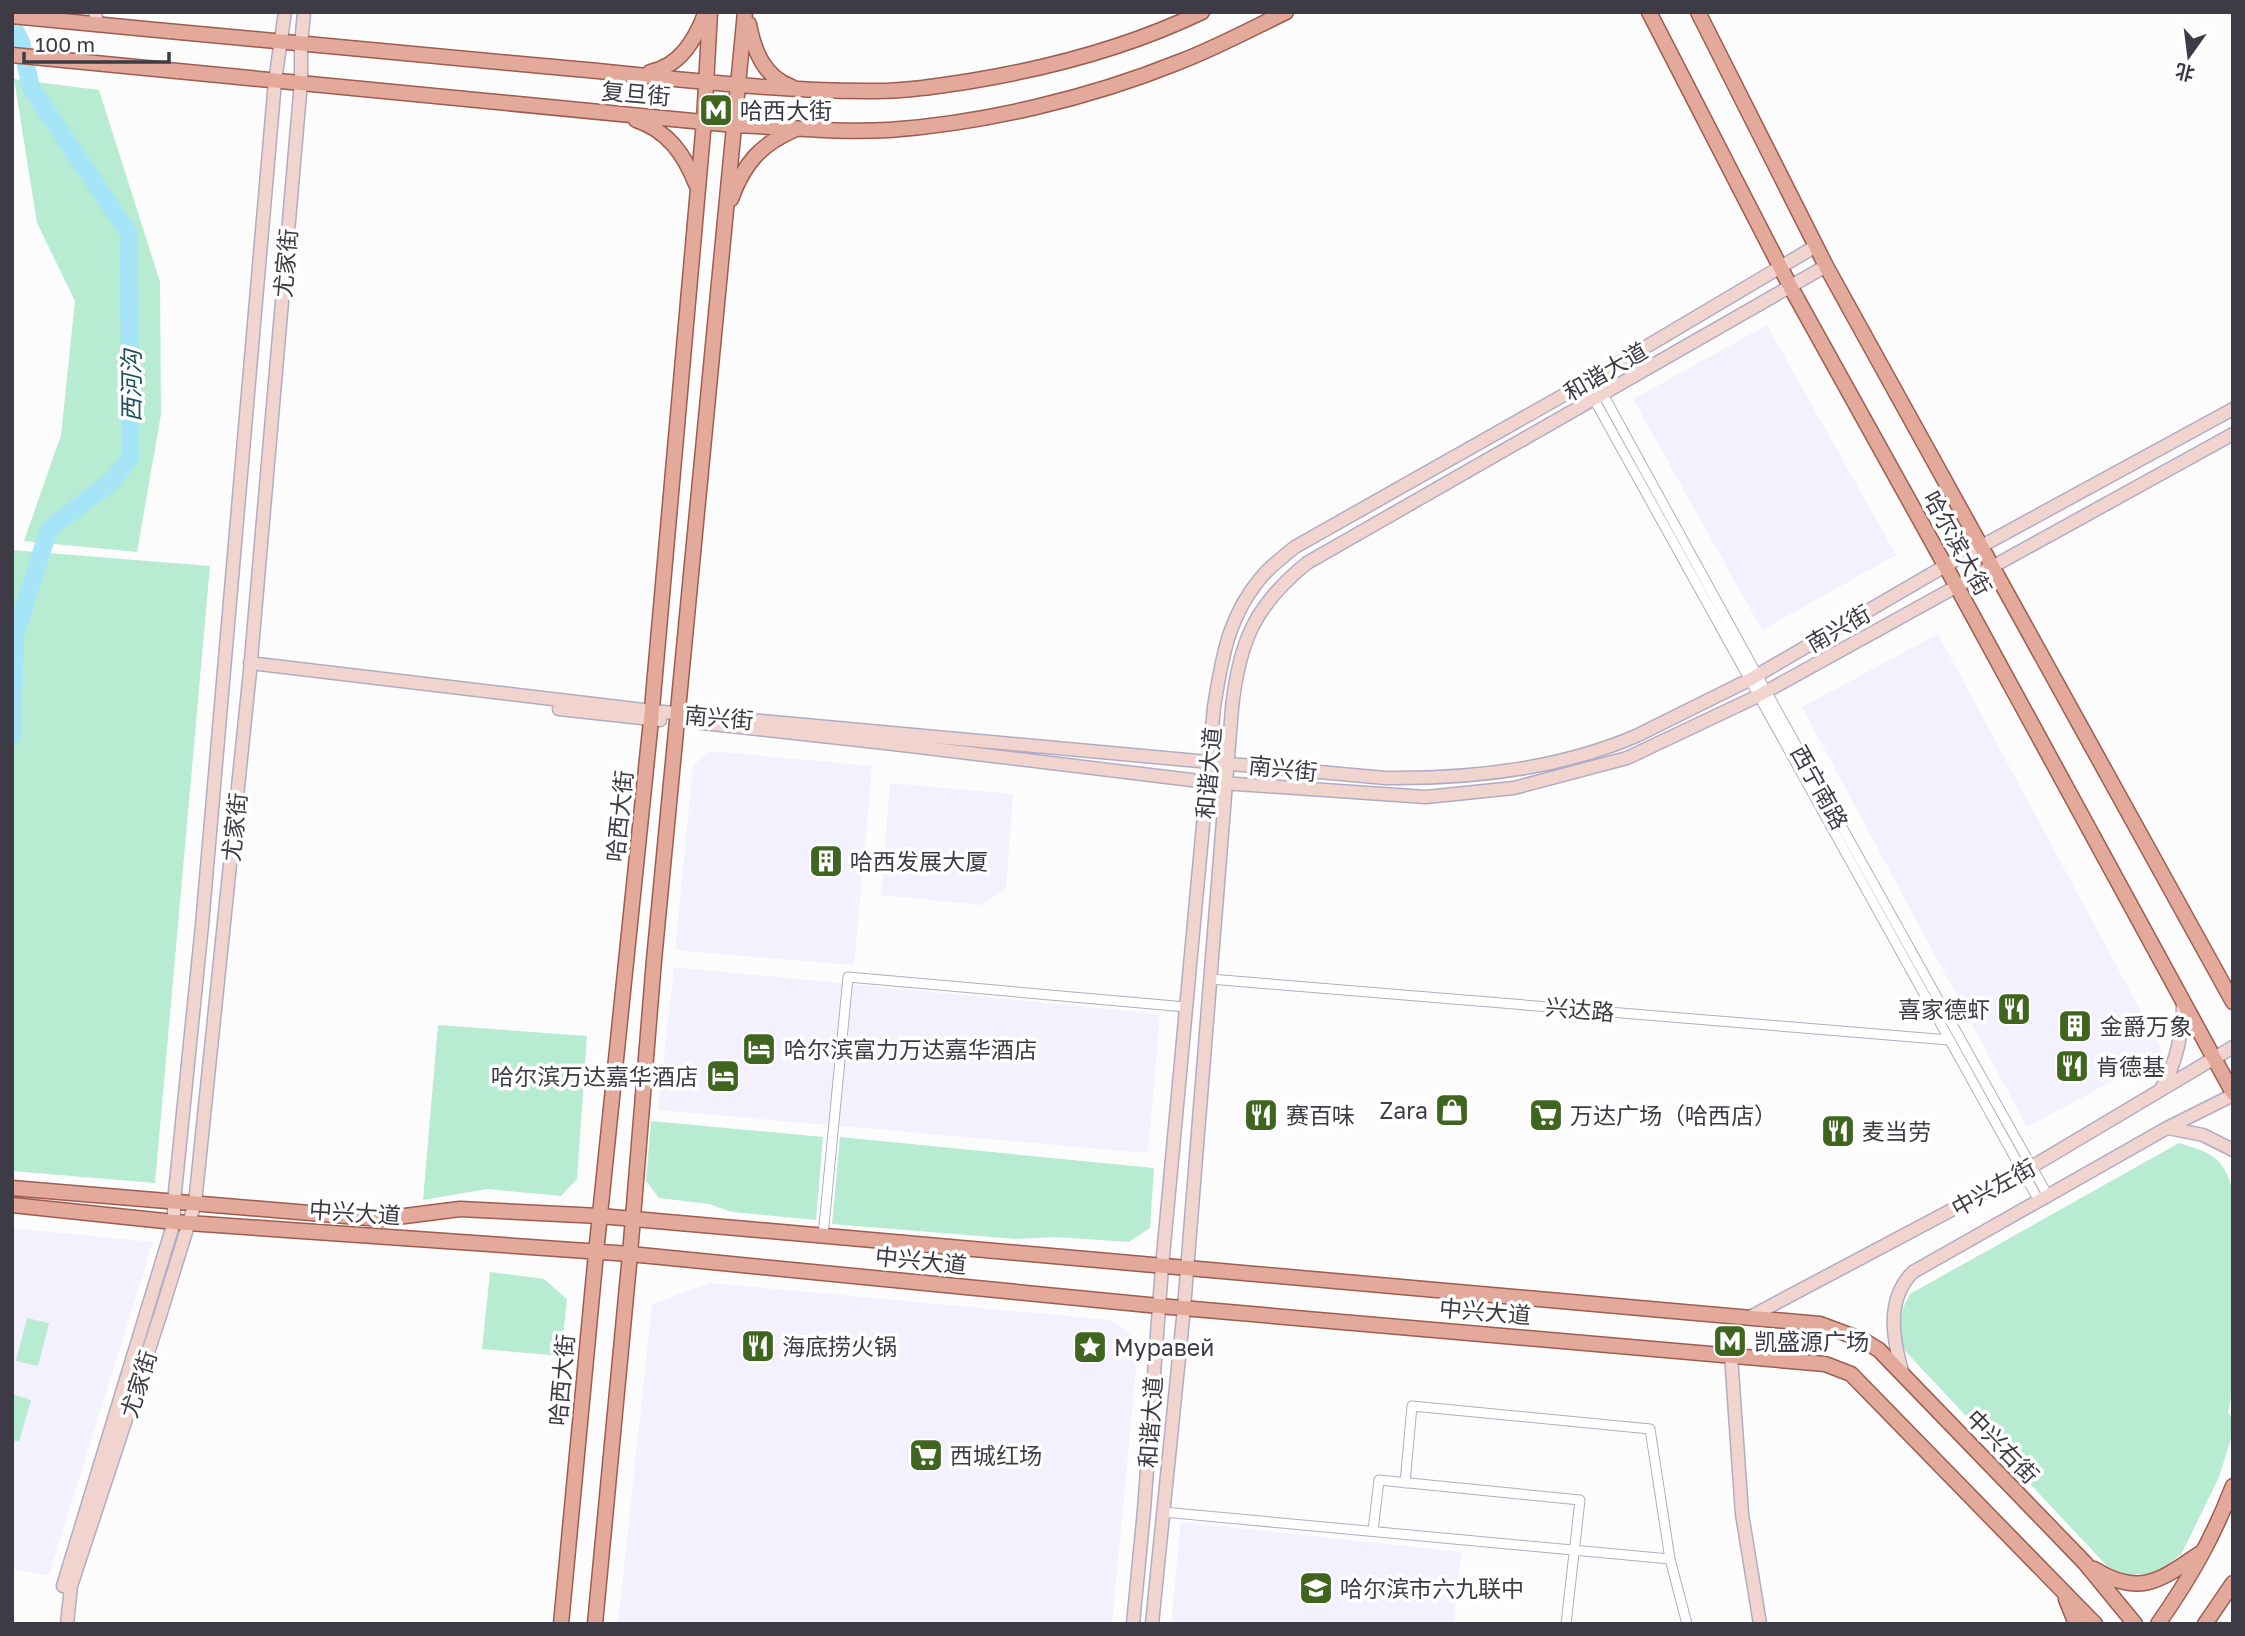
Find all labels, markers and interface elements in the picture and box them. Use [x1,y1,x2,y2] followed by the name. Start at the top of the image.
[24,21,170,65] scale bar
[2154,21,2224,91] north arrow
[35,31,95,57] text: 100 m
[2173,60,2197,86] text: 北
[600,76,672,110] street label: 复旦街
[697,91,735,129] metro station icon: 哈西大街
[740,96,832,124] place label: 哈西大街
[268,227,302,299] street label: 尤家街
[1558,336,1652,406] street label: 和谐大道
[116,347,145,422] water label: 西河沟
[1918,486,1998,600] street label: 哈尔滨大街
[1801,599,1875,657] street label: 南兴街
[683,700,755,734] street label: 南兴街
[1190,726,1226,820] street label: 和谐大道
[1785,740,1855,834] street label: 西宁南路
[1247,750,1319,786] street label: 南兴街
[600,769,638,863] street label: 哈西大街
[216,791,252,863] street label: 尤家街
[807,842,845,880] building icon: 哈西发展大厦
[850,847,988,875] place label: 哈西发展大厦
[1995,990,2033,1028] restaurant icon: 喜家德虾
[1544,992,1616,1026] street label: 兴达路
[1898,995,1990,1023] place label: 喜家德虾
[2056,1007,2094,1045] building icon: 金爵万象
[2100,1012,2192,1040] place label: 金爵万象
[740,1030,778,1068] hotel icon: 哈尔滨富力万达嘉华酒店
[784,1035,1037,1063] place label: 哈尔滨富力万达嘉华酒店
[2053,1047,2091,1085] restaurant icon: 肯德基
[2096,1052,2165,1080] place label: 肯德基
[704,1057,742,1095] hotel icon: 哈尔滨万达嘉华酒店
[491,1062,698,1090] place label: 哈尔滨万达嘉华酒店
[1433,1091,1471,1129] shop icon: Zara
[1242,1096,1280,1134] restaurant icon: 赛百味
[1379,1096,1428,1124] place label: Zara
[1527,1096,1565,1134] supermarket icon: 万达广场（哈西店）
[1286,1101,1355,1129] place label: 赛百味
[1570,1101,1777,1129] place label: 万达广场（哈西店）
[1819,1112,1857,1150] restaurant icon: 麦当劳
[1862,1117,1931,1145] place label: 麦当劳
[1946,1152,2040,1222] street label: 中兴左街
[308,1195,402,1229] street label: 中兴大道
[874,1241,968,1279] street label: 中兴大道
[1438,1293,1532,1329] street label: 中兴大道
[1711,1322,1749,1360] metro station icon: 凯盛源广场
[739,1327,777,1365] restaurant icon: 海底捞火锅
[1754,1327,1869,1355] place label: 凯盛源广场
[1071,1328,1109,1366] place icon: Муравей
[782,1332,897,1360] place label: 海底捞火锅
[543,1333,579,1427] street label: 哈西大街
[1114,1333,1214,1361] place label: Муравей
[114,1347,162,1421] street label: 尤家街
[1133,1375,1167,1469] street label: 和谐大道
[1961,1403,2045,1489] street label: 中兴右街
[907,1436,945,1474] supermarket icon: 西城红场
[950,1441,1042,1469] place label: 西城红场
[1297,1569,1335,1607] school or university icon: 哈尔滨市六九联中
[1340,1574,1524,1602] place label: 哈尔滨市六九联中

